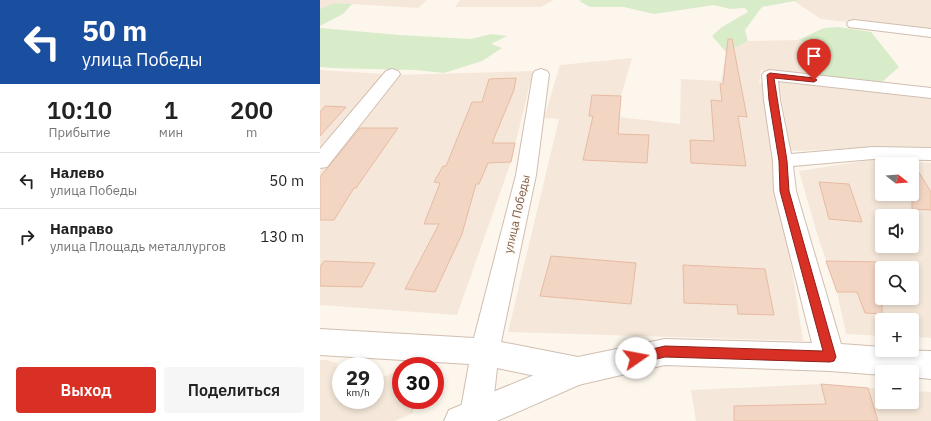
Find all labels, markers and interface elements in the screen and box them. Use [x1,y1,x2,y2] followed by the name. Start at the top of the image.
[82,12,147,49] text: 50 m
[16,16,68,68] icon: left
[797,39,831,80] pin
[803,45,825,67] icon: arrive
[82,48,203,71] text: улица Победы
[47,94,112,126] text: 10:10
[164,94,178,126] text: 1
[230,94,273,126] text: 200
[49,124,110,141] text: Прибытие
[159,124,183,141] text: мин
[246,124,257,141] text: m
[875,157,919,201] north arrow
[875,157,919,409] map controls
[50,163,104,182] text: Налево
[16,170,38,192] icon: left
[269,171,304,190] text: 50 m
[500,173,533,255] street label: улица Победы
[50,182,137,199] text: улица Победы
[875,209,919,253] button: sound
[50,219,113,238] text: Направо
[16,226,38,248] icon: right
[260,227,304,246] text: 130 m
[50,238,226,255] text: улица Площадь металлургов
[875,261,919,305] button: search
[875,313,919,357] button: +
[615,337,657,379] position arrow
[392,357,444,409] speed limit sign: 30
[346,364,370,391] text: 29
[875,365,919,409] button: −
[16,367,156,413] button: Выход
[164,367,304,413] button: Поделиться
[346,386,370,399] text: km/h

